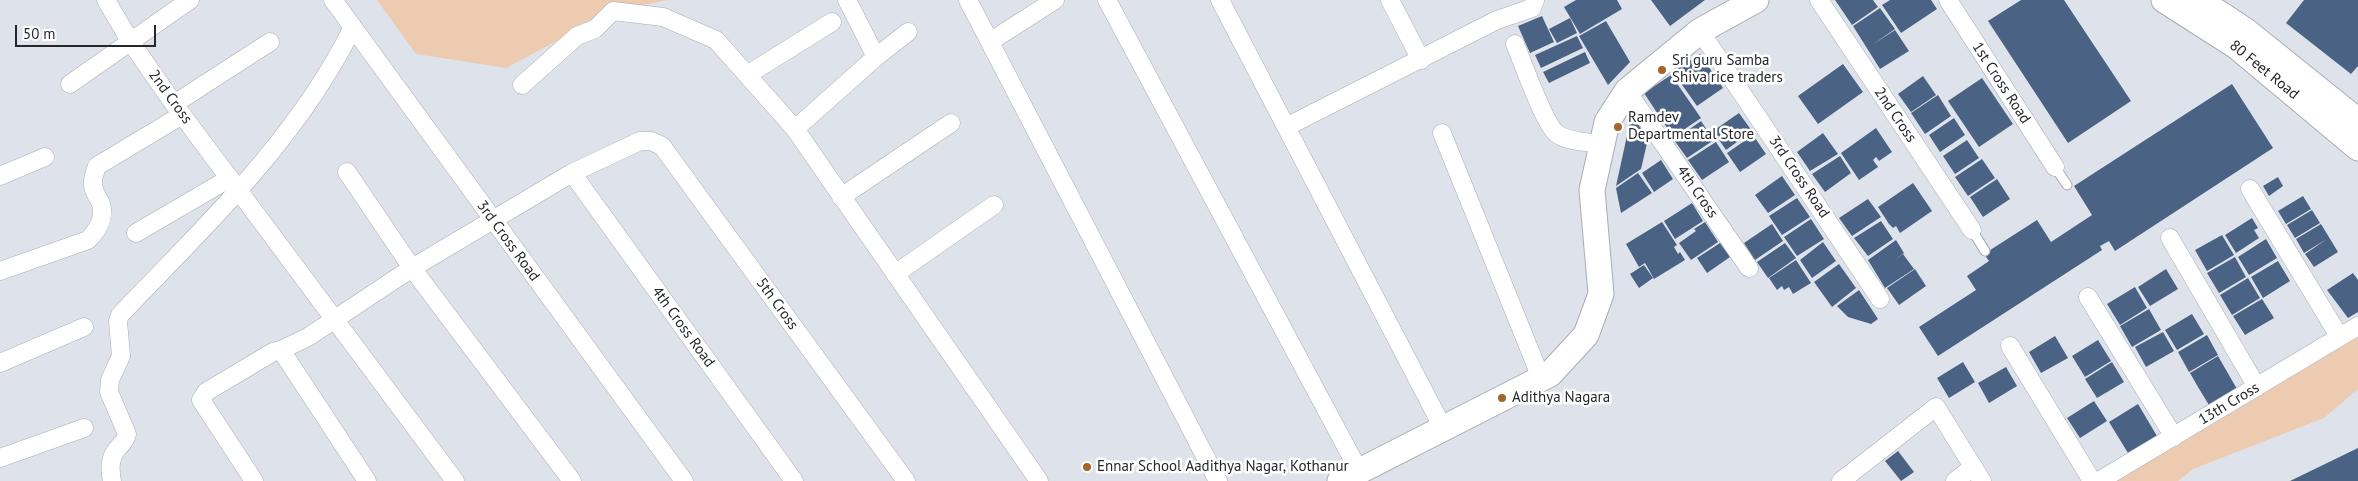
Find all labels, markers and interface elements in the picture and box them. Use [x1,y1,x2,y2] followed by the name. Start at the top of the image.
[18,15,159,47] scale bar
[23,24,56,43] text: 50 m
[2226,37,2302,103] street label: 80 Feet Road
[1968,39,2034,127] street label: 1st Cross Road
[1672,52,1783,87] place label: Sri guru Samba Shiva rice traders
[1656,64,1668,76] marker: Sri guru Samba Shiva rice traders
[144,66,196,128] street label: 2nd Cross
[1870,84,1920,146] street label: 2nd Cross
[1628,109,1754,144] place label: Ramdev Departmental Store
[1612,121,1624,133] marker: Ramdev Departmental Store
[1765,133,1833,221] street label: 3rd Cross Road
[1673,162,1721,222] street label: 4th Cross
[473,197,543,285] street label: 3rd Cross Road
[752,275,802,333] street label: 5th Cross
[648,283,718,371] street label: 4th Cross Road
[2195,379,2263,429] street label: 13th Cross
[1512,389,1610,407] place label: Adithya Nagara
[1496,392,1508,404] marker: Adithya Nagara
[1097,458,1349,476] place label: Ennar School Aadithya Nagar, Kothanur
[1081,461,1093,473] marker: Ennar School Aadithya Nagar, Kothanur

